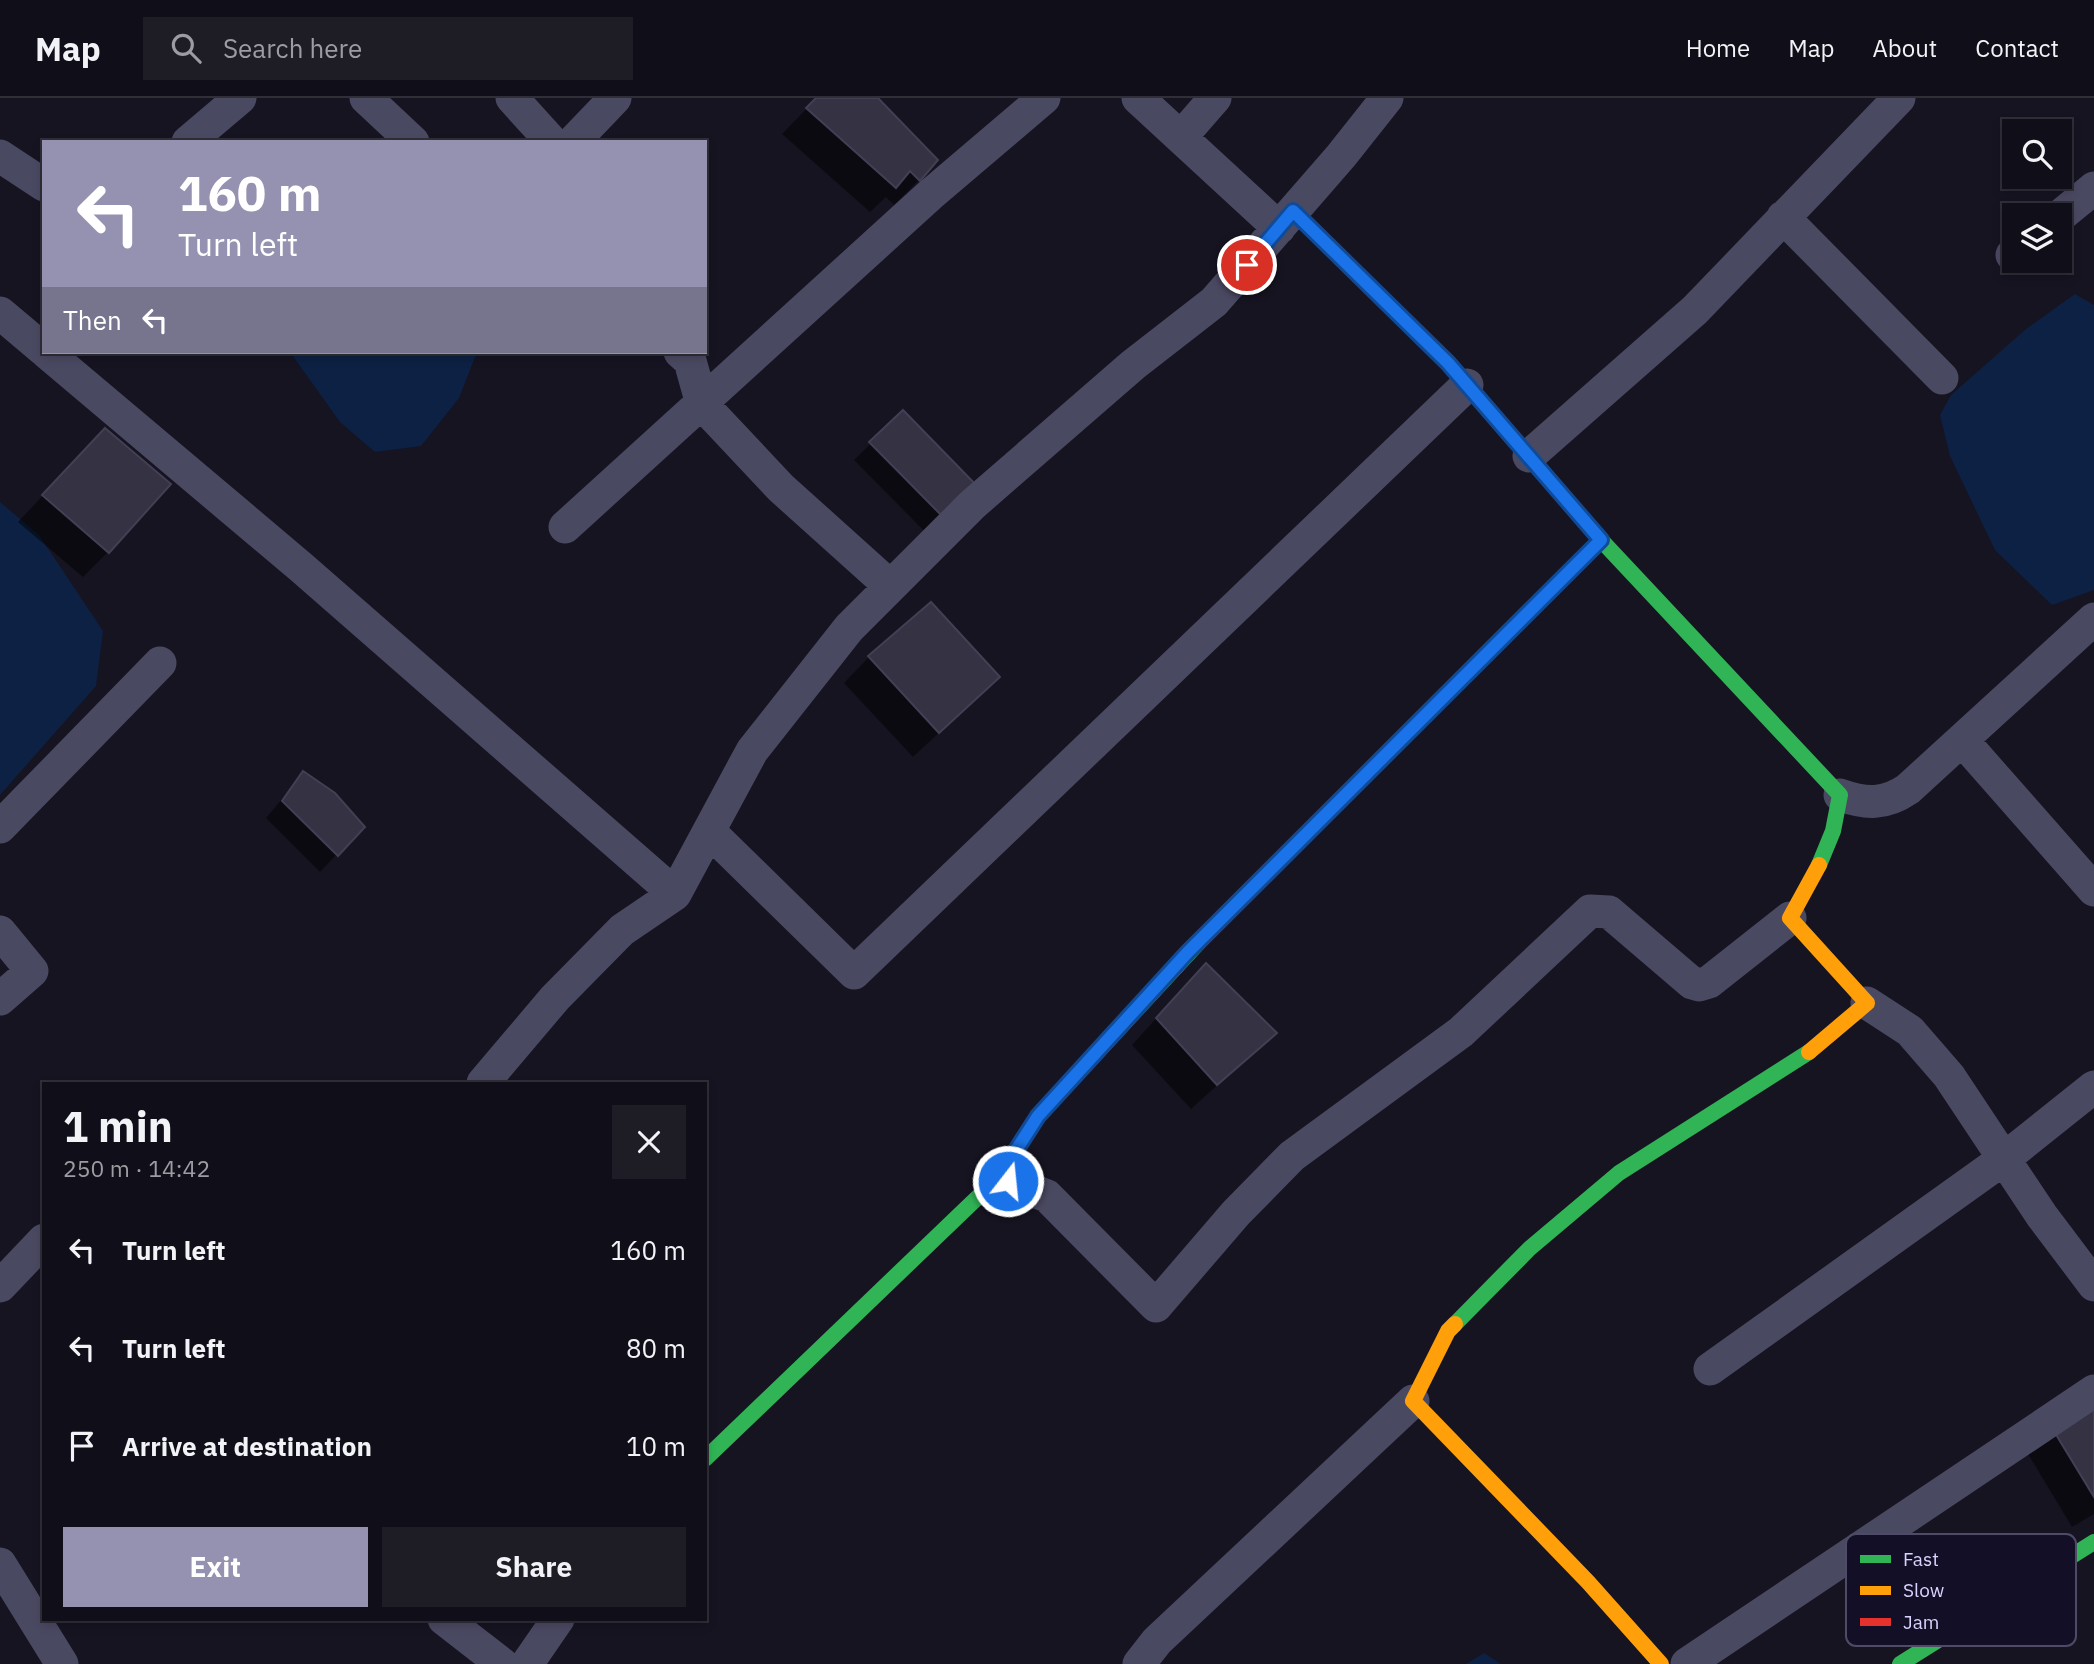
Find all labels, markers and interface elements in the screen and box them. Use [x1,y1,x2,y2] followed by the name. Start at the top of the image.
[143,17,633,80] search box
[35,27,101,70] text: Map
[167,29,205,67] icon: search
[223,31,362,65] text: Search here
[1686,32,1750,64] text: Home
[1788,32,1834,64] text: Map
[1872,32,1937,64] text: About
[1975,32,2059,64] text: Contact
[2002,119,2072,273] map controls
[2002,119,2072,189] button: search
[178,161,322,224] text: 160 m
[63,168,154,259] icon: left
[2002,203,2072,273] button: layers
[178,223,298,265] text: Turn left
[1217,235,1277,295] pin
[1228,246,1266,284] icon: arrive
[136,301,174,339] icon: left
[63,303,122,337] text: Then
[63,1099,173,1154] text: 1 min
[612,1105,686,1179] button: close
[971,1144,1045,1218] position arrow
[63,1153,210,1183] text: 250 m · 14:42
[63,1231,101,1269] icon: left
[122,1233,225,1267] text: Turn left
[610,1233,686,1267] text: 160 m
[63,1329,101,1367] icon: left
[122,1331,225,1365] text: Turn left
[626,1331,686,1365] text: 80 m
[63,1427,101,1465] icon: arrive
[122,1429,372,1463] text: Arrive at destination
[626,1429,686,1463] text: 10 m
[63,1527,368,1607] button: Exit
[382,1527,686,1607] button: Share
[1846,1534,2076,1646] legend
[1903,1547,1939,1571] text: Fast
[1903,1578,1944,1602] text: Slow
[1903,1610,1939,1634] text: Jam

